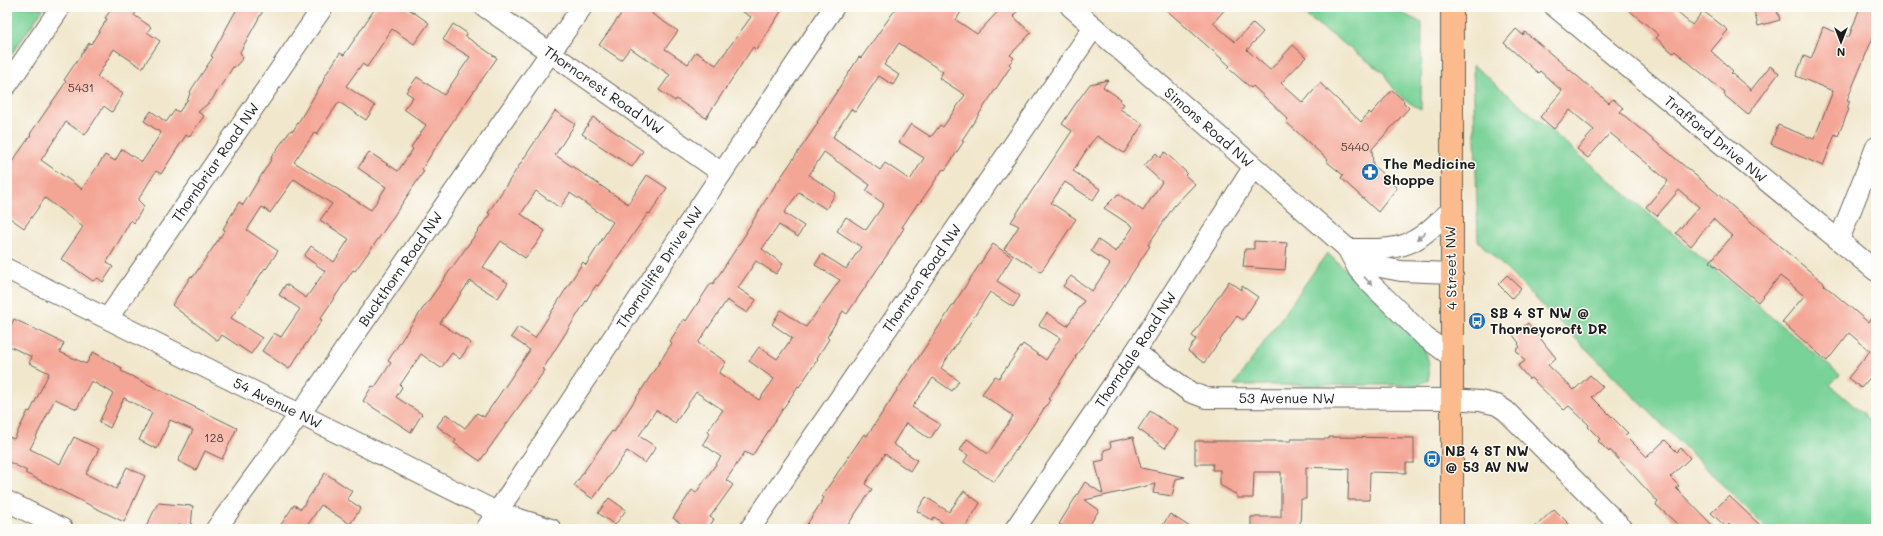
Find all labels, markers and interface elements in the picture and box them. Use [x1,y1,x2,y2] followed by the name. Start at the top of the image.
[1821,22,1861,62] north arrow
[540,41,668,138] street label: Thorncrest Road NW
[1837,45,1845,60] text: N
[68,79,94,95] house number: 5431
[1160,83,1258,171] street label: Simons Road NW
[1661,91,1771,187] street label: Trafford Drive NW
[167,99,263,226] street label: Thornbriar Road NW
[1341,138,1370,154] house number: 5440
[1383,154,1476,189] place label: The Medicine Shoppe
[1360,162,1380,182] pharmacy icon: The Medicine Shoppe
[612,202,707,332] street label: Thorncliffe Drive NW
[354,207,447,330] street label: Buckthorn Road NW
[878,220,965,336] street label: Thornton Road NW
[1440,226,1461,310] street label: 4 Street NW
[1415,231,1426,240] one-way arrow
[1364,276,1373,286] one-way arrow
[1090,288,1180,411] street label: Thorndale Road NW
[1490,303,1607,338] place label: SB 4 ST NW @ Thorneycroft DR
[1467,311,1487,331] bus stop icon: SB 4 ST NW @ Thorneycroft DR
[230,373,325,433] street label: 54 Avenue NW
[1239,388,1335,408] street label: 53 Avenue NW
[204,429,224,445] house number: 128
[1445,441,1529,476] place label: NB 4 ST NW @ 53 AV NW
[1422,449,1442,469] bus stop icon: NB 4 ST NW @ 53 AV NW

